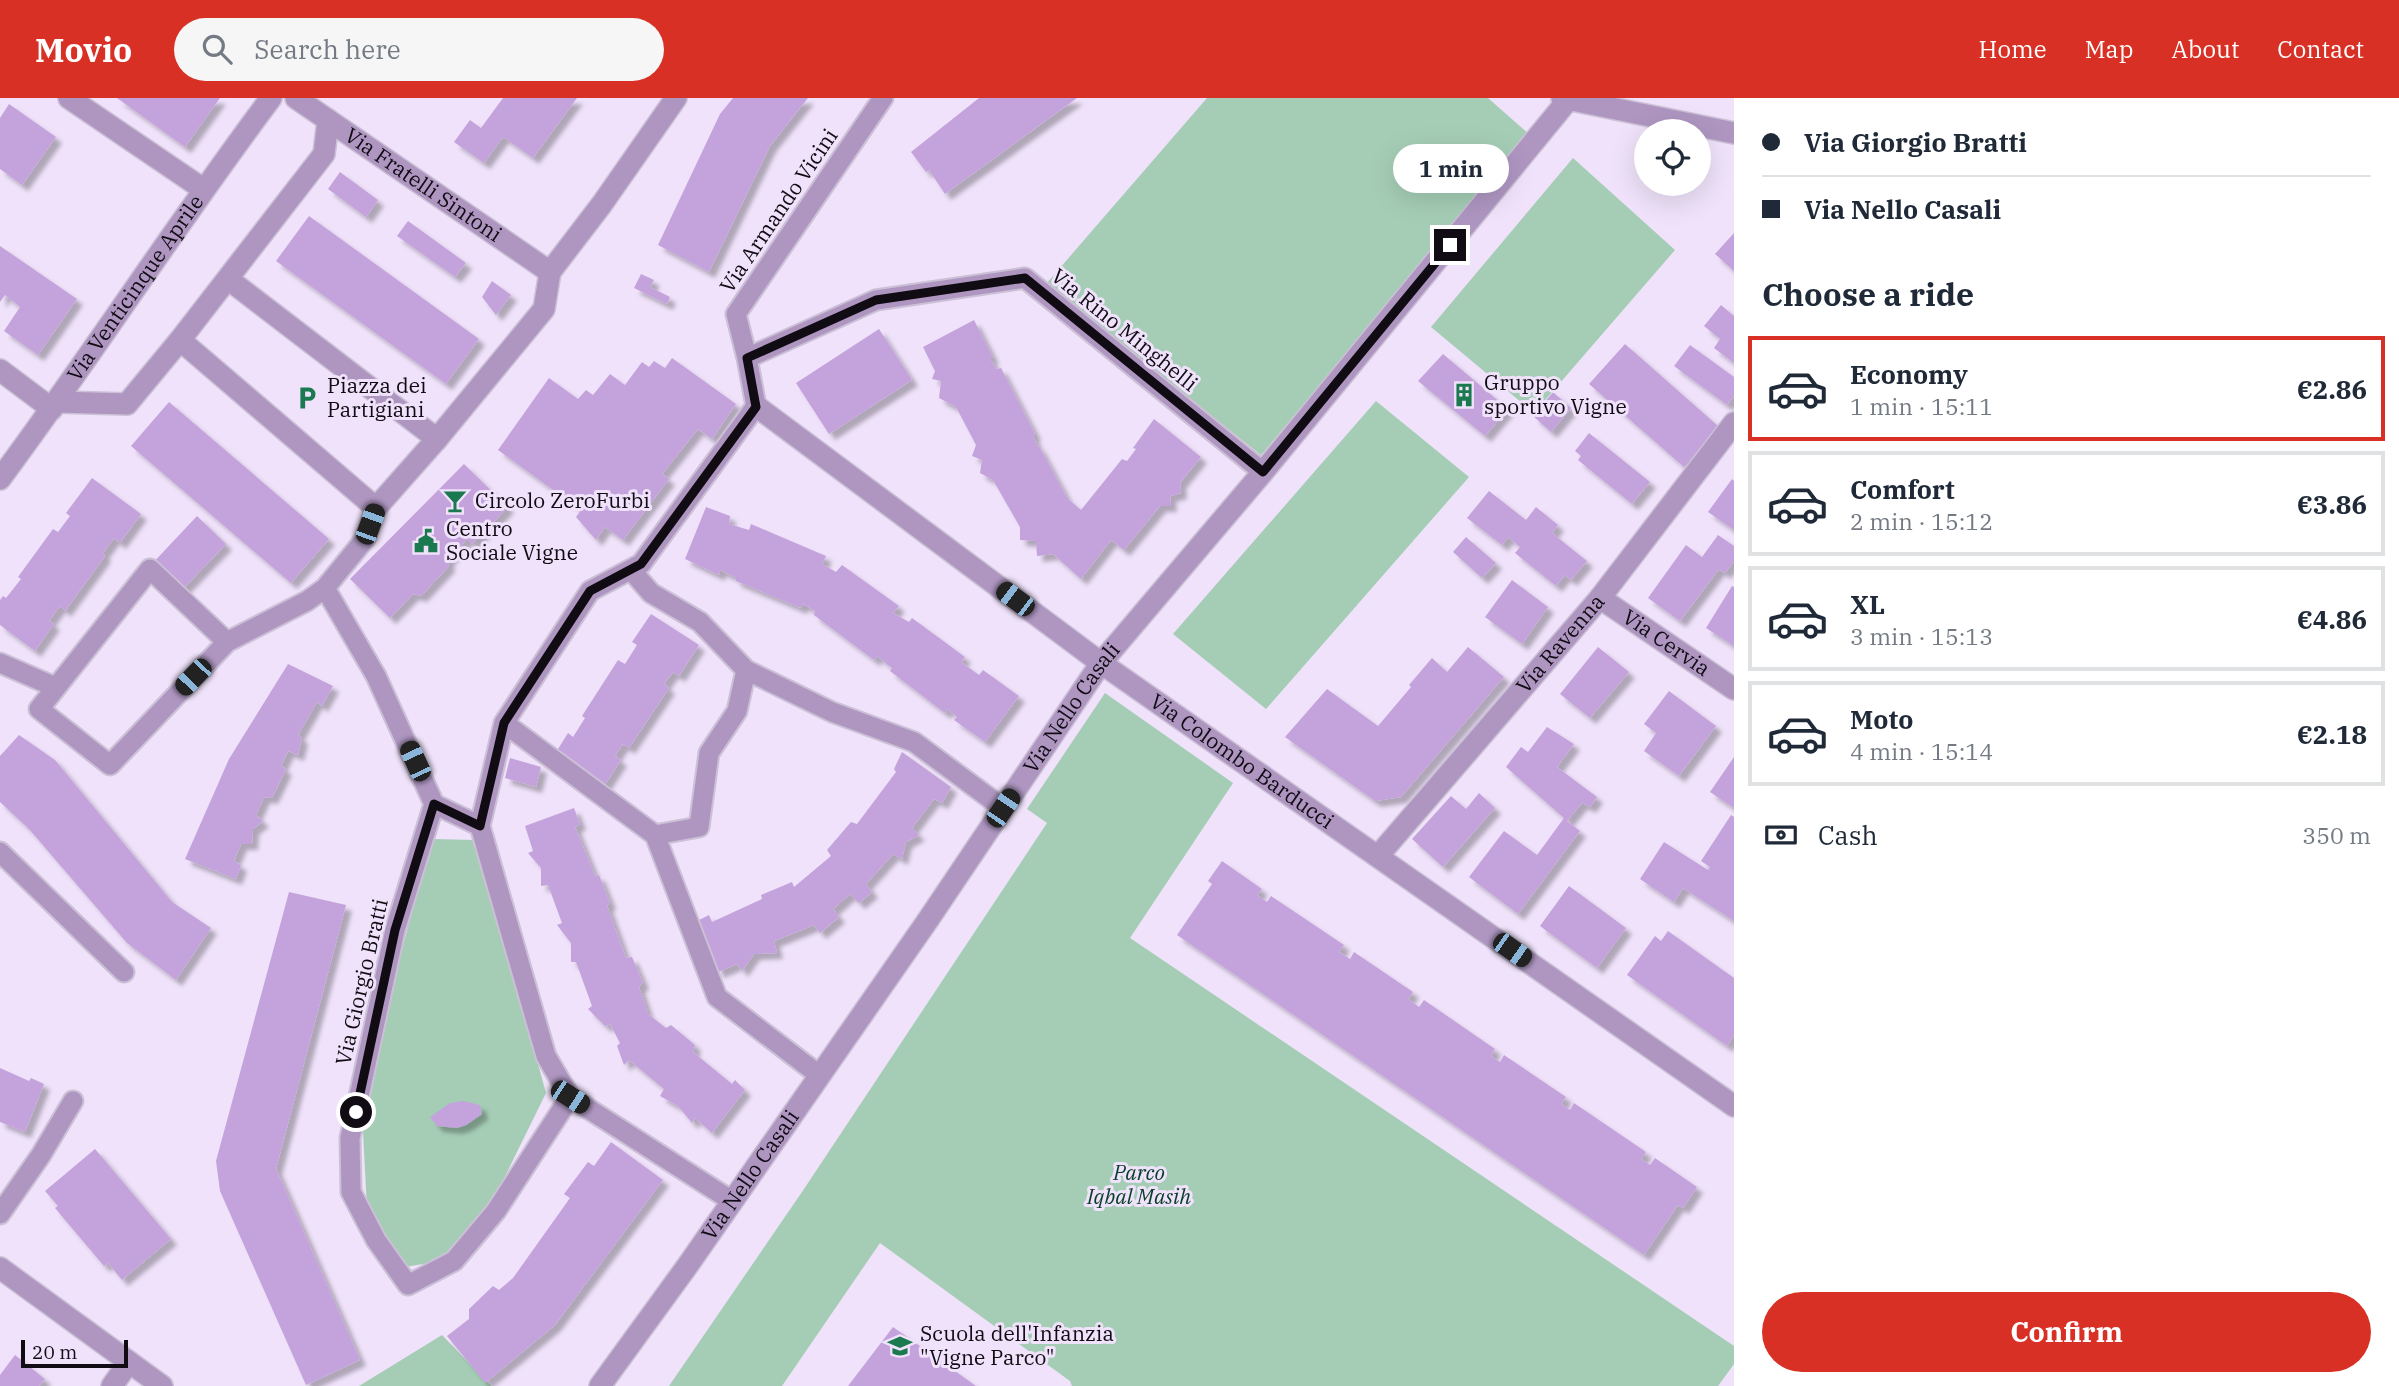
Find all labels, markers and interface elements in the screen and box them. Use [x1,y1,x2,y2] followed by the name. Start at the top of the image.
[174,18,664,81] search box
[35,28,132,71] text: Movio
[198,30,236,68] icon: search
[254,32,401,66] text: Search here
[1979,33,2047,65] text: Home
[2085,33,2133,65] text: Map
[2171,33,2239,65] text: About
[2277,33,2364,65] text: Contact
[1634,119,1711,196] map controls
[1634,119,1711,196] button: locate
[340,121,508,248] street label: Via Fratelli Sintoni
[713,123,844,298] street label: Via Armando Vicini
[1804,125,2027,159] text: Via Giorgio Bratti
[1392,144,1508,192] callout: 1 min
[1419,153,1483,183] text: 1 min
[60,189,209,386] street label: Via Venticinque Aprile
[1804,192,2001,226] text: Via Nello Casali
[1434,229,1466,261] route end
[1046,261,1204,397] street label: Via Rino Minghelli
[1762,273,1974,315] text: Choose a ride
[1766,357,1829,420] icon: car
[1850,357,1968,391] text: Economy
[1484,368,1627,420] place label: Gruppo sportivo Vigne
[327,371,427,423] place label: Piazza dei Partigiani
[2297,372,2367,406] text: €2.86
[1450,381,1478,409] building icon: Gruppo sportivo Vigne
[293,384,321,412] parking icon: Piazza dei Partigiani
[1850,391,1993,421] text: 1 min · 15:11
[1766,472,1829,535] icon: car
[1850,472,1955,506] text: Comfort
[475,486,650,514] place label: Circolo ZeroFurbi
[441,487,469,515] bar icon: Circolo ZeroFurbi
[2297,487,2367,521] text: €3.86
[353,501,388,547] car
[1850,506,1993,536] text: 2 min · 15:12
[446,514,578,566] place label: Centro Sociale Vigne
[412,527,440,555] public building icon: Centro Sociale Vigne
[992,578,1039,620] car
[1766,587,1829,650] icon: car
[1850,587,1885,621] text: XL
[1509,588,1610,699] street label: Via Ravenna
[1617,602,1716,682] street label: Via Cervia
[2297,602,2367,636] text: €4.86
[1850,621,1993,651] text: 3 min · 15:13
[1016,636,1126,778] street label: Via Nello Casali
[171,655,216,699] car
[1145,687,1340,835] street label: Via Colombo Barducci
[1766,702,1829,765] icon: car
[1850,702,1913,736] text: Moto
[2297,717,2367,751] text: €2.18
[1850,736,1993,766] text: 4 min · 15:14
[397,738,434,784] car
[983,785,1024,831] car
[1762,816,1800,854] icon: cash
[1818,818,1878,852] text: Cash
[2302,820,2371,850] text: 350 m
[328,896,394,1068] street label: Via Giorgio Bratti
[1489,929,1536,971] car
[547,1077,594,1117] car
[340,1096,372,1128] route start
[694,1104,805,1245] street label: Via Nello Casali
[1086,1158,1191,1210] park label: Parco Iqbal Masih
[1762,1292,2371,1372] button: Confirm
[920,1319,1114,1371] place label: Scuola dell'Infanzia "Vigne Parco"
[886,1332,914,1360] school or university icon: Scuola dell'Infanzia "Vigne Parco"
[21,1337,128,1369] scale bar
[32,1340,77,1364] text: 20 m

